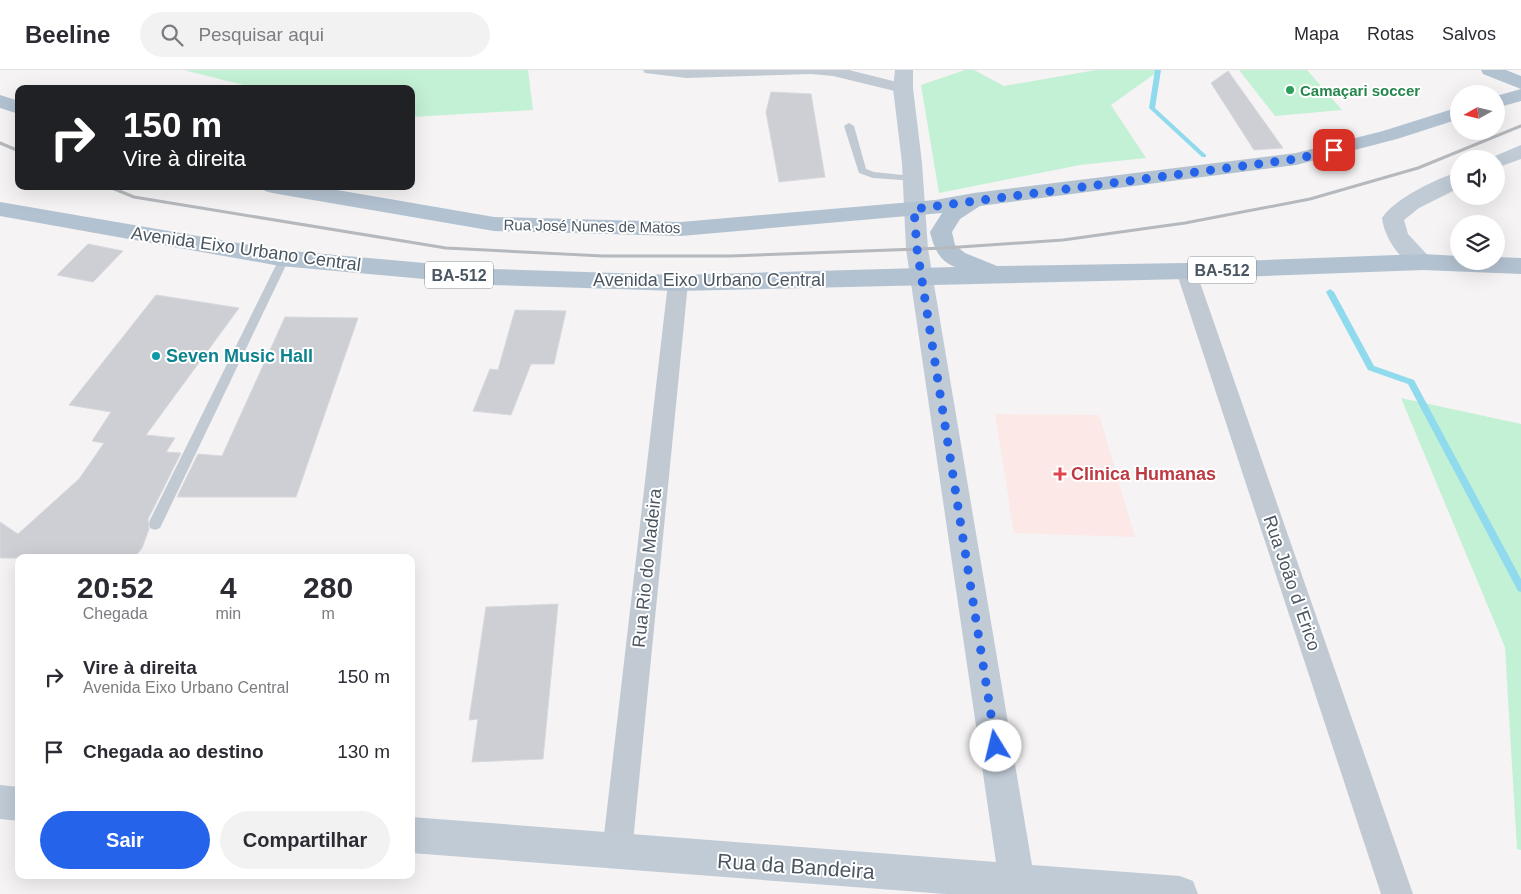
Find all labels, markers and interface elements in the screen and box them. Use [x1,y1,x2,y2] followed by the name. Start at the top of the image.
[140,12,490,57] search box
[25,21,110,48] text: Beeline
[158,21,186,49] icon: search
[198,24,324,45] text: Pesquisar aqui
[1294,24,1339,44] text: Mapa
[1367,24,1414,44] text: Rotas
[1442,24,1496,44] text: Salvos
[1300,82,1420,99] place label: Camaçari soccer
[1284,84,1296,96] marker: Camaçari soccer
[1450,85,1505,140] north arrow
[1450,85,1505,270] map controls
[40,105,105,170] icon: right
[123,105,222,144] text: 150 m
[1313,129,1355,171] pin
[1320,136,1348,164] icon: arrive
[123,146,246,171] text: Vire à direita
[1450,150,1505,205] button: sound
[1450,215,1505,270] button: layers
[503,216,681,236] street label: Rua José Nunes de Matos
[130,223,362,275] street label: Avenida Eixo Urbano Central
[1188,256,1256,284] road number: BA-512
[425,262,493,288] road number: BA-512
[593,270,825,290] street label: Avenida Eixo Urbano Central
[166,346,313,366] place label: Seven Music Hall
[150,350,162,362] marker: Seven Music Hall
[1071,464,1216,484] place label: Clinica Humanas
[1053,467,1067,481] marker: Clinica Humanas
[629,486,665,649] street label: Rua Rio do Madeira
[1260,513,1324,653] street label: Rua João d 'Erico
[77,571,154,604] text: 20:52
[220,571,237,604] text: 4
[303,571,353,604] text: 280
[83,605,148,622] text: Chegada
[215,605,241,622] text: min
[321,605,335,622] text: m
[83,657,197,678] text: Vire à direita
[40,663,68,691] icon: right
[337,666,390,687] text: 150 m
[83,679,289,696] text: Avenida Eixo Urbano Central
[969,719,1021,771] position arrow
[40,738,68,766] icon: arrive
[83,741,264,762] text: Chegada ao destino
[337,741,390,762] text: 130 m
[40,811,210,869] button: Sair
[220,811,390,869] button: Compartilhar
[717,849,876,883] street label: Rua da Bandeira

